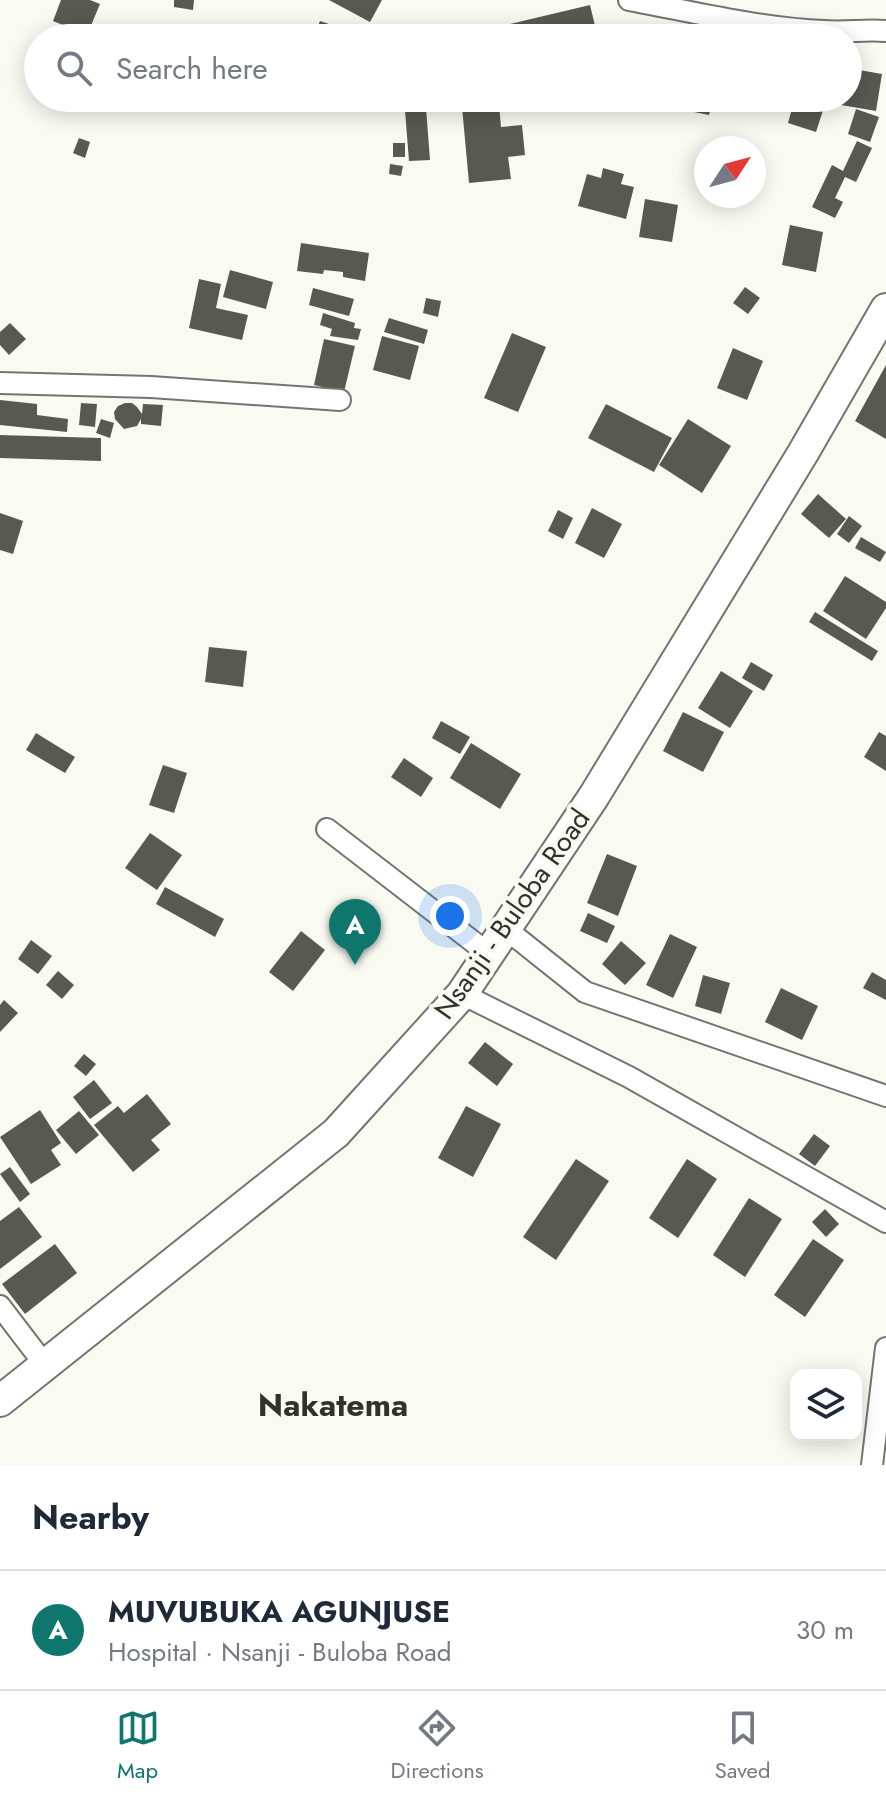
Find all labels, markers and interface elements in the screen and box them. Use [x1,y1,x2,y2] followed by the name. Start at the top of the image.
[24,24,862,112] search box
[52,46,96,90] icon: search
[116,47,268,90] text: Search here
[694,136,766,208] north arrow
[424,801,600,1027] street label: Nsanji - Buloba Road
[430,896,470,936] your location
[329,899,381,965] pin: A
[790,1369,862,1441] map controls
[790,1369,862,1441] button: layers
[258,1382,408,1428] district label: Nakatema
[32,1493,149,1542] text: Nearby
[108,1590,450,1633] text: MUVUBUKA AGUNJUSE
[48,1611,68,1649] text: A
[796,1611,854,1649] text: 30 m
[108,1633,452,1671] text: Hospital · Nsanji - Buloba Road
[116,1706,160,1786] tab: Map
[391,1706,484,1786] tab: Directions
[715,1706,770,1786] tab: Saved

